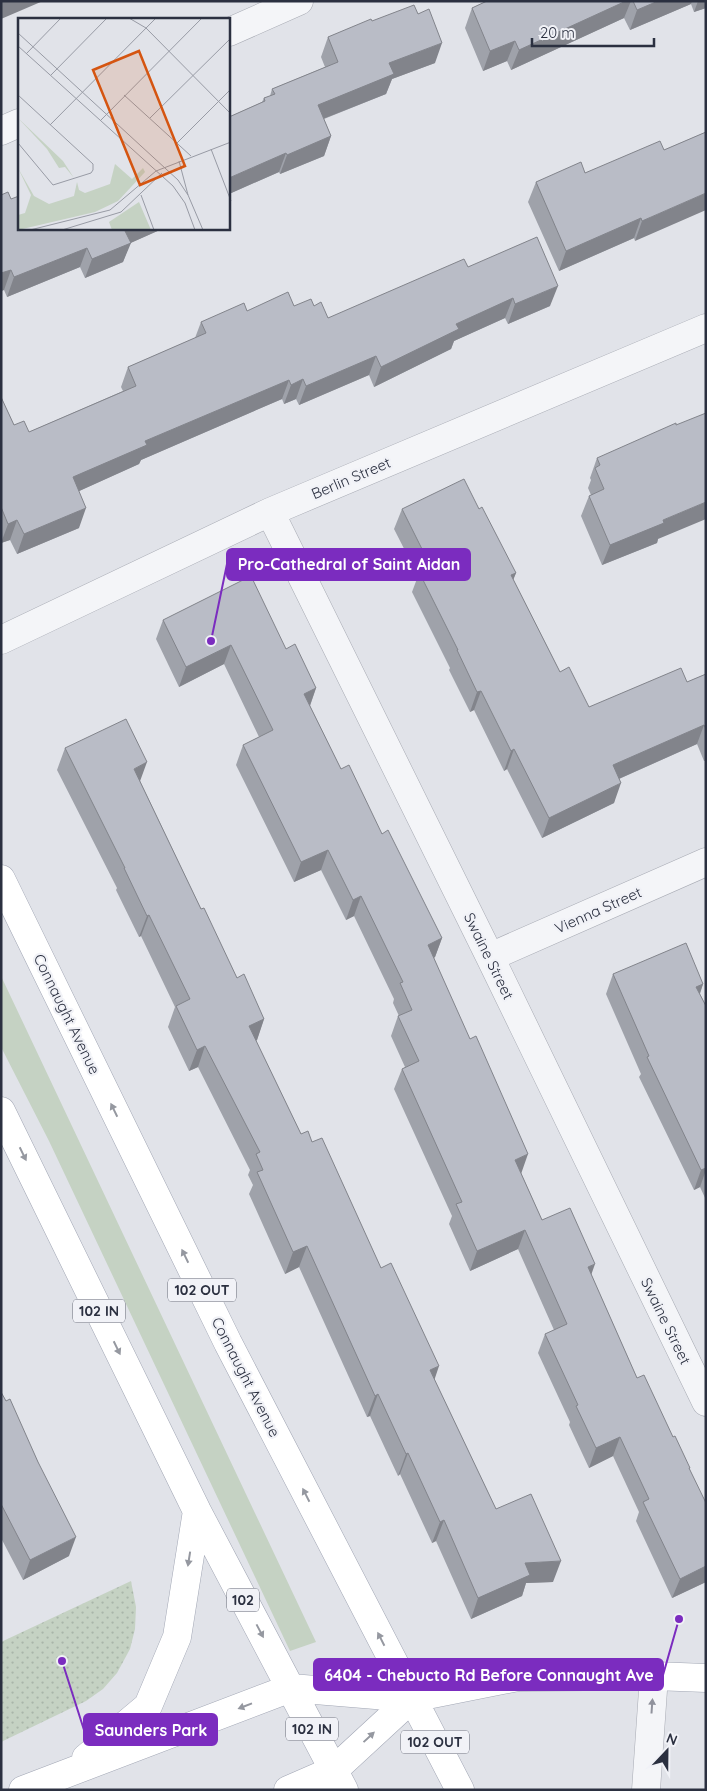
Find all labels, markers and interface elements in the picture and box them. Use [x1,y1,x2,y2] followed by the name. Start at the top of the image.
[532,15,654,47] scale bar
[18,18,230,230] inset map
[540,23,575,42] text: 20 m
[308,453,394,503] street label: Berlin Street
[227,549,470,580] callout: Pro-Cathedral of Saint Aidan
[238,554,460,574] text: Pro-Cathedral of Saint Aidan
[552,882,644,938] street label: Vienna Street
[460,909,518,1003] street label: Swaine Street
[30,951,104,1077] street label: Connaught Avenue
[110,1103,118,1117] one-way arrow
[18,1147,27,1162] one-way arrow
[181,1249,189,1263] one-way arrow
[637,1274,695,1368] street label: Swaine Street
[168,1278,236,1302] road number: 102 OUT
[73,1300,125,1322] road number: 102 IN
[208,1314,284,1440] street label: Connaught Avenue
[113,1340,121,1355] one-way arrow
[302,1487,310,1502] one-way arrow
[185,1552,193,1568] one-way arrow
[227,1588,259,1612] road number: 102
[256,1624,264,1639] one-way arrow
[377,1632,385,1646] one-way arrow
[314,1659,663,1690] callout: 6404 - Chebucto Rd Before Connaught Ave
[324,1665,654,1685] text: 6404 - Chebucto Rd Before Connaught Ave
[648,1698,656,1714] one-way arrow
[237,1702,252,1710] one-way arrow
[84,1714,217,1745] callout: Saunders Park
[286,1718,338,1740] road number: 102 IN
[95,1720,207,1740] text: Saunders Park
[642,1726,692,1776] north arrow
[664,1729,680,1749] text: N
[401,1730,469,1754] road number: 102 OUT
[363,1731,375,1743] one-way arrow

